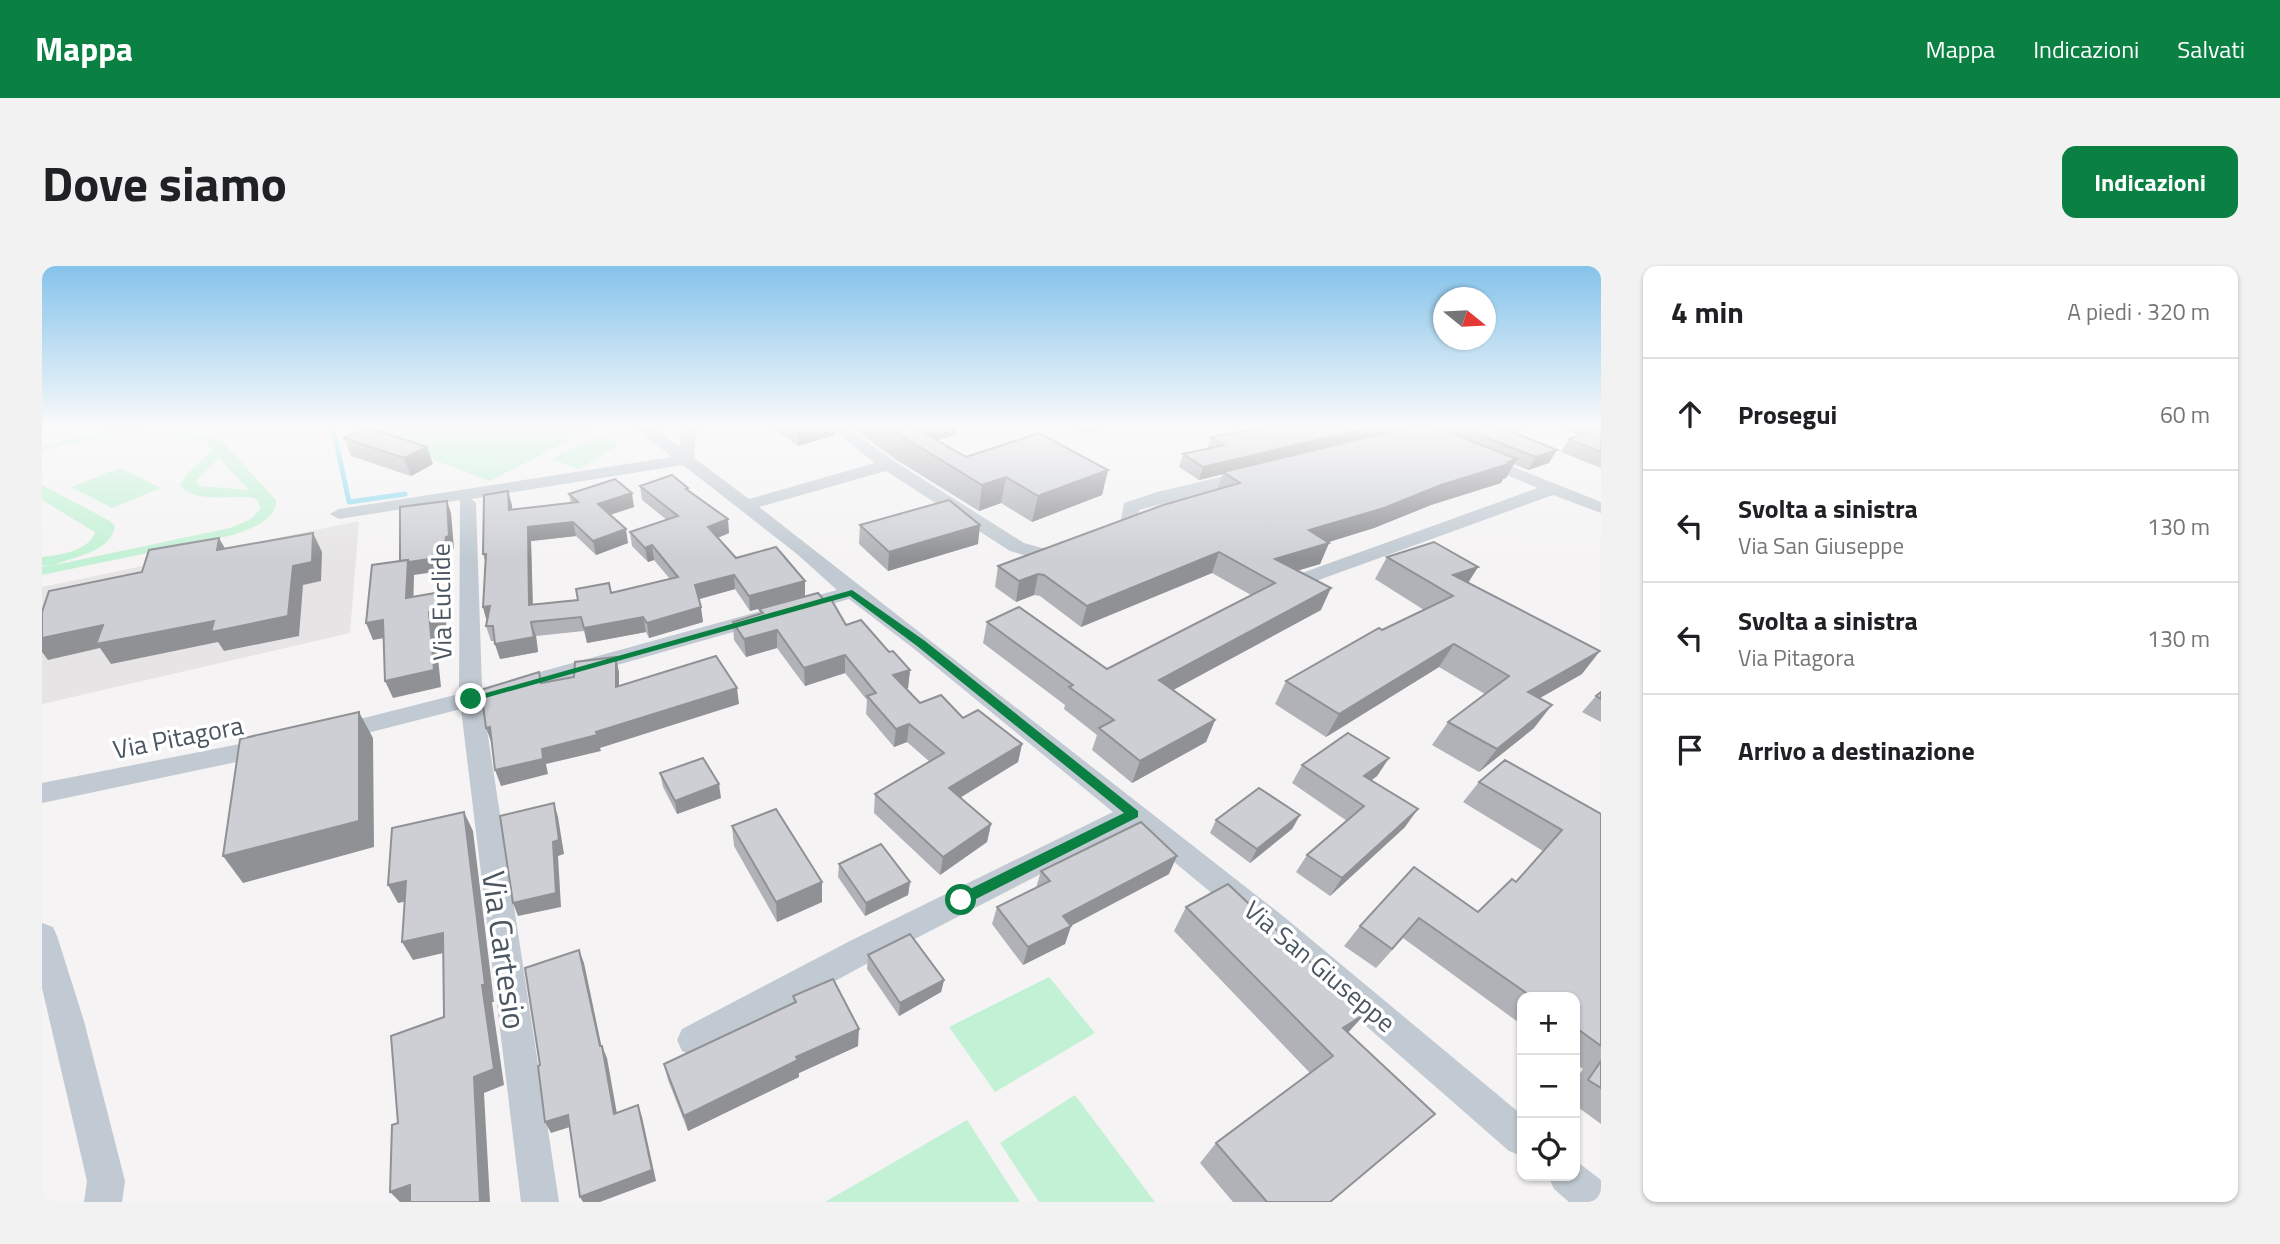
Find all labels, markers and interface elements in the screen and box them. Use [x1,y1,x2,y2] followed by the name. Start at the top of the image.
[35,24,133,74] text: Mappa
[1926,31,1995,67] text: Mappa
[2033,31,2139,67] text: Indicazioni
[2177,31,2245,67] text: Salvati
[42,145,287,220] text: Dove siamo
[2062,146,2238,218] button: Indicazioni
[1433,287,1496,350] north arrow
[1671,289,1744,335] text: 4 min
[2067,294,2210,329] text: A piedi · 320 m
[1671,395,1709,433] icon: ahead
[1738,395,1837,434] text: Prosegui
[2160,397,2210,432] text: 60 m
[1738,489,1918,528] text: Svolta a sinistra
[1671,507,1709,545] icon: left
[2147,509,2210,544] text: 130 m
[1738,528,1904,563] text: Via San Giuseppe
[420,543,462,661] street label: Via Euclide
[1738,601,1918,640] text: Svolta a sinistra
[1671,619,1709,657] icon: left
[2147,621,2210,656] text: 130 m
[1738,640,1855,675] text: Via Pitagora
[455,683,486,714] route end
[110,705,246,769] street label: Via Pitagora
[1671,731,1709,769] icon: arrive
[1738,731,1975,770] text: Arrivo a destinazione
[470,868,540,1032] street label: Via Cartesio
[945,884,976,915] route start
[1236,891,1404,1041] street label: Via San Giuseppe
[1517,992,1580,1181] map controls
[1517,992,1580,1055] button: +
[1517,1055,1580,1118] button: −
[1517,1118,1580,1181] button: locate

